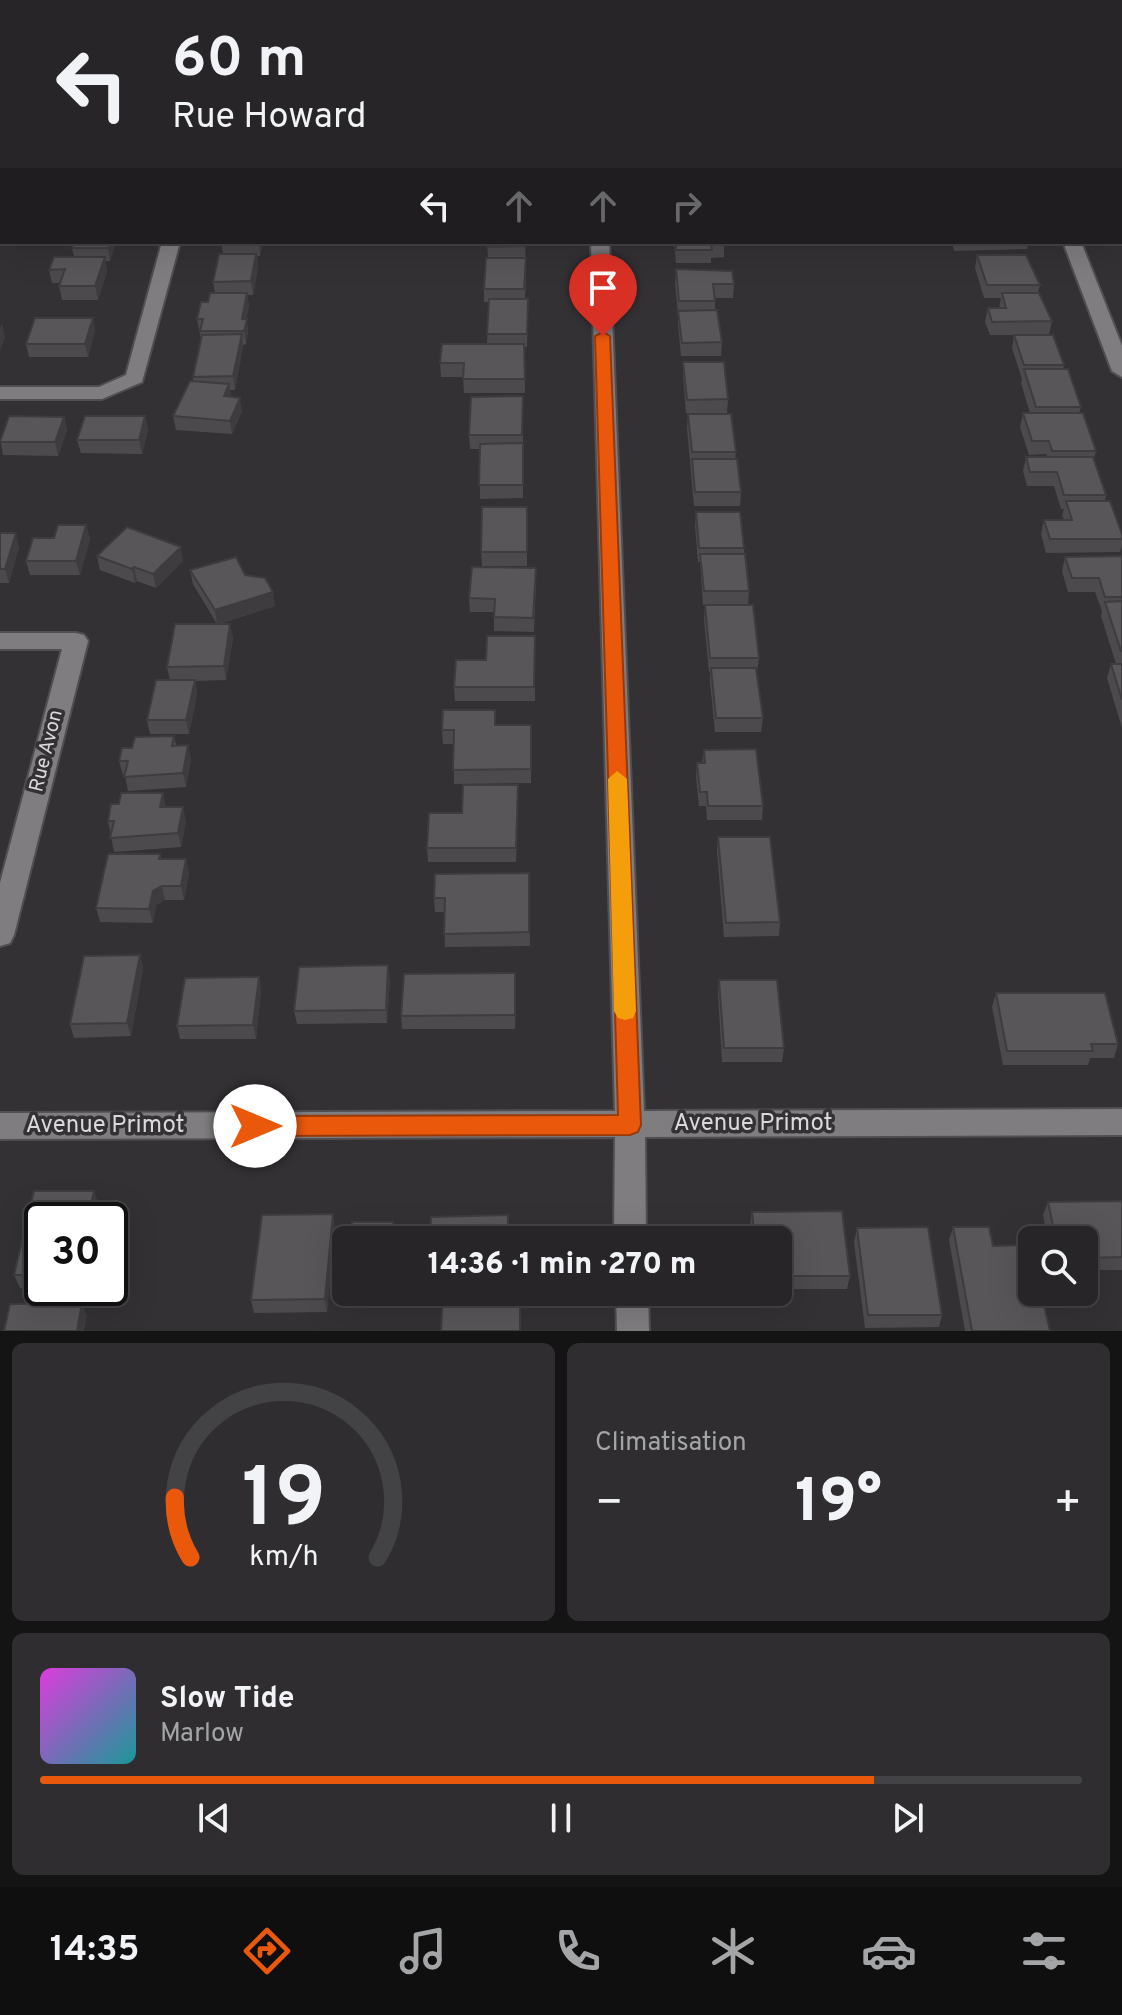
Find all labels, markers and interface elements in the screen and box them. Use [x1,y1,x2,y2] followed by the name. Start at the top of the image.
[172,26,306,96] text: 60 m
[40,32,144,136] icon: left
[172,95,366,141] text: Rue Howard
[413,184,457,228] icon: left
[497,184,541,228] icon: ahead
[581,184,625,228] icon: ahead
[665,184,709,228] icon: right
[569,254,637,336] pin
[581,266,625,310] icon: arrive
[24,707,70,795] street label: Rue Avon
[213,1084,297,1168] position arrow
[673,1109,833,1139] street label: Avenue Primot
[25,1111,185,1141] street label: Avenue Primot
[24,1202,128,1306] speed limit sign: 30
[1018,1226,1098,1306] map controls
[1018,1226,1098,1306] button: search
[428,1247,696,1284] text: 14:36 · 1 min · 270 m
[595,1427,747,1460] text: Climatisation
[241,1451,326,1556] text: 19
[795,1467,882,1543] text: 19°
[595,1477,623,1533] text: −
[1054,1477,1082,1533] text: +
[249,1540,318,1576] text: km/h
[160,1681,294,1718] text: Slow Tide
[160,1718,244,1751] text: Marlow
[192,1796,236,1840] icon: previous
[539,1796,583,1840] icon: pause
[886,1796,930,1840] icon: next
[239,1923,295,1979] icon: directions
[395,1923,451,1979] icon: music
[550,1923,606,1979] icon: phone
[705,1923,761,1979] icon: climate
[861,1923,917,1979] icon: car
[1016,1923,1072,1979] icon: filters
[50,1928,140,1974] text: 14:35

